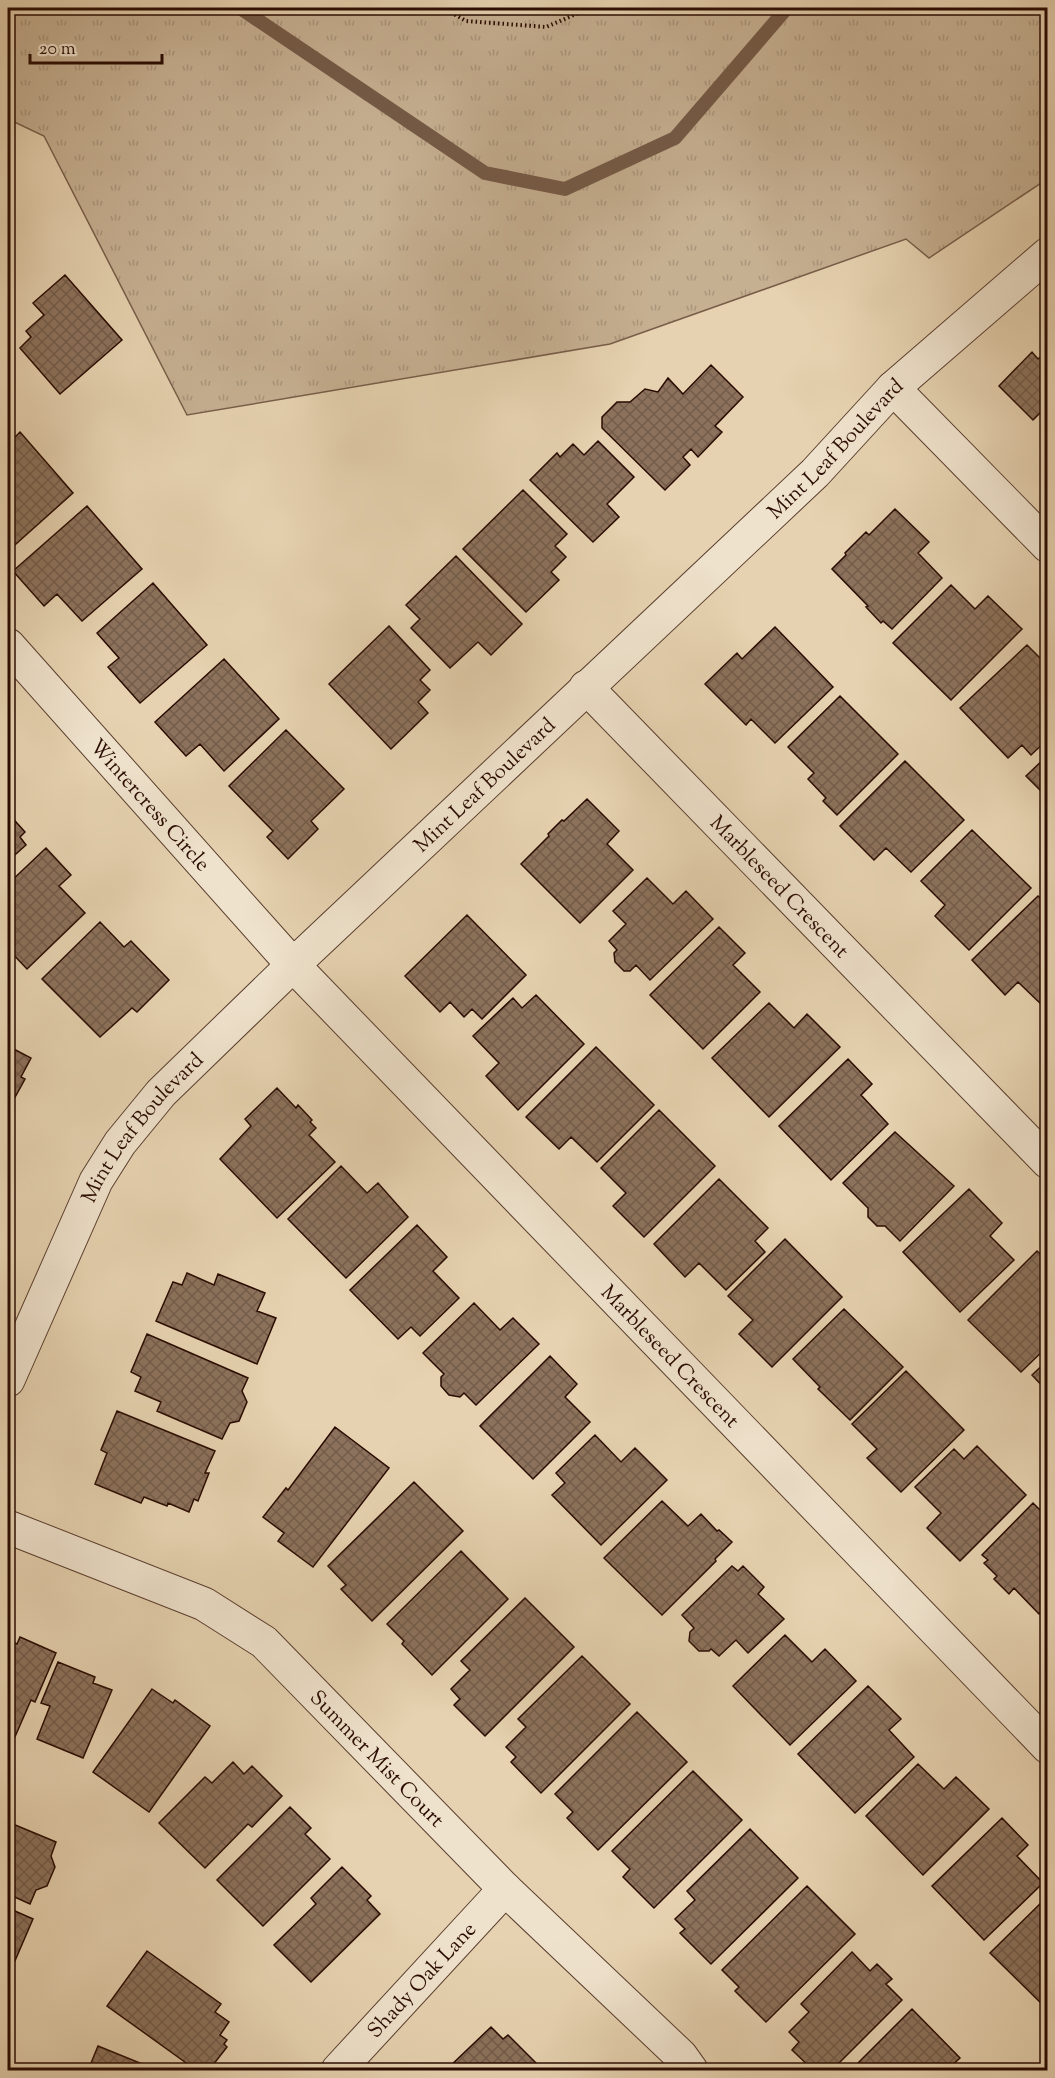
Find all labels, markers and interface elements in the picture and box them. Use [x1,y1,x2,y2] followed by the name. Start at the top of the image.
[30,27,162,65] scale bar
[39,37,76,63] text: 20 m
[762,372,911,527] street label: Mint Leaf Boulevard
[408,712,563,861] street label: Mint Leaf Boulevard
[82,733,216,879] street label: Wintercress Circle
[702,810,855,966] street label: Marbleseed Crescent
[75,1046,211,1208] street label: Mint Leaf Boulevard
[593,1279,745,1436] street label: Marbleseed Crescent
[302,1684,450,1835] street label: Summer Mist Court
[361,1916,484,2046] street label: Shady Oak Lane

